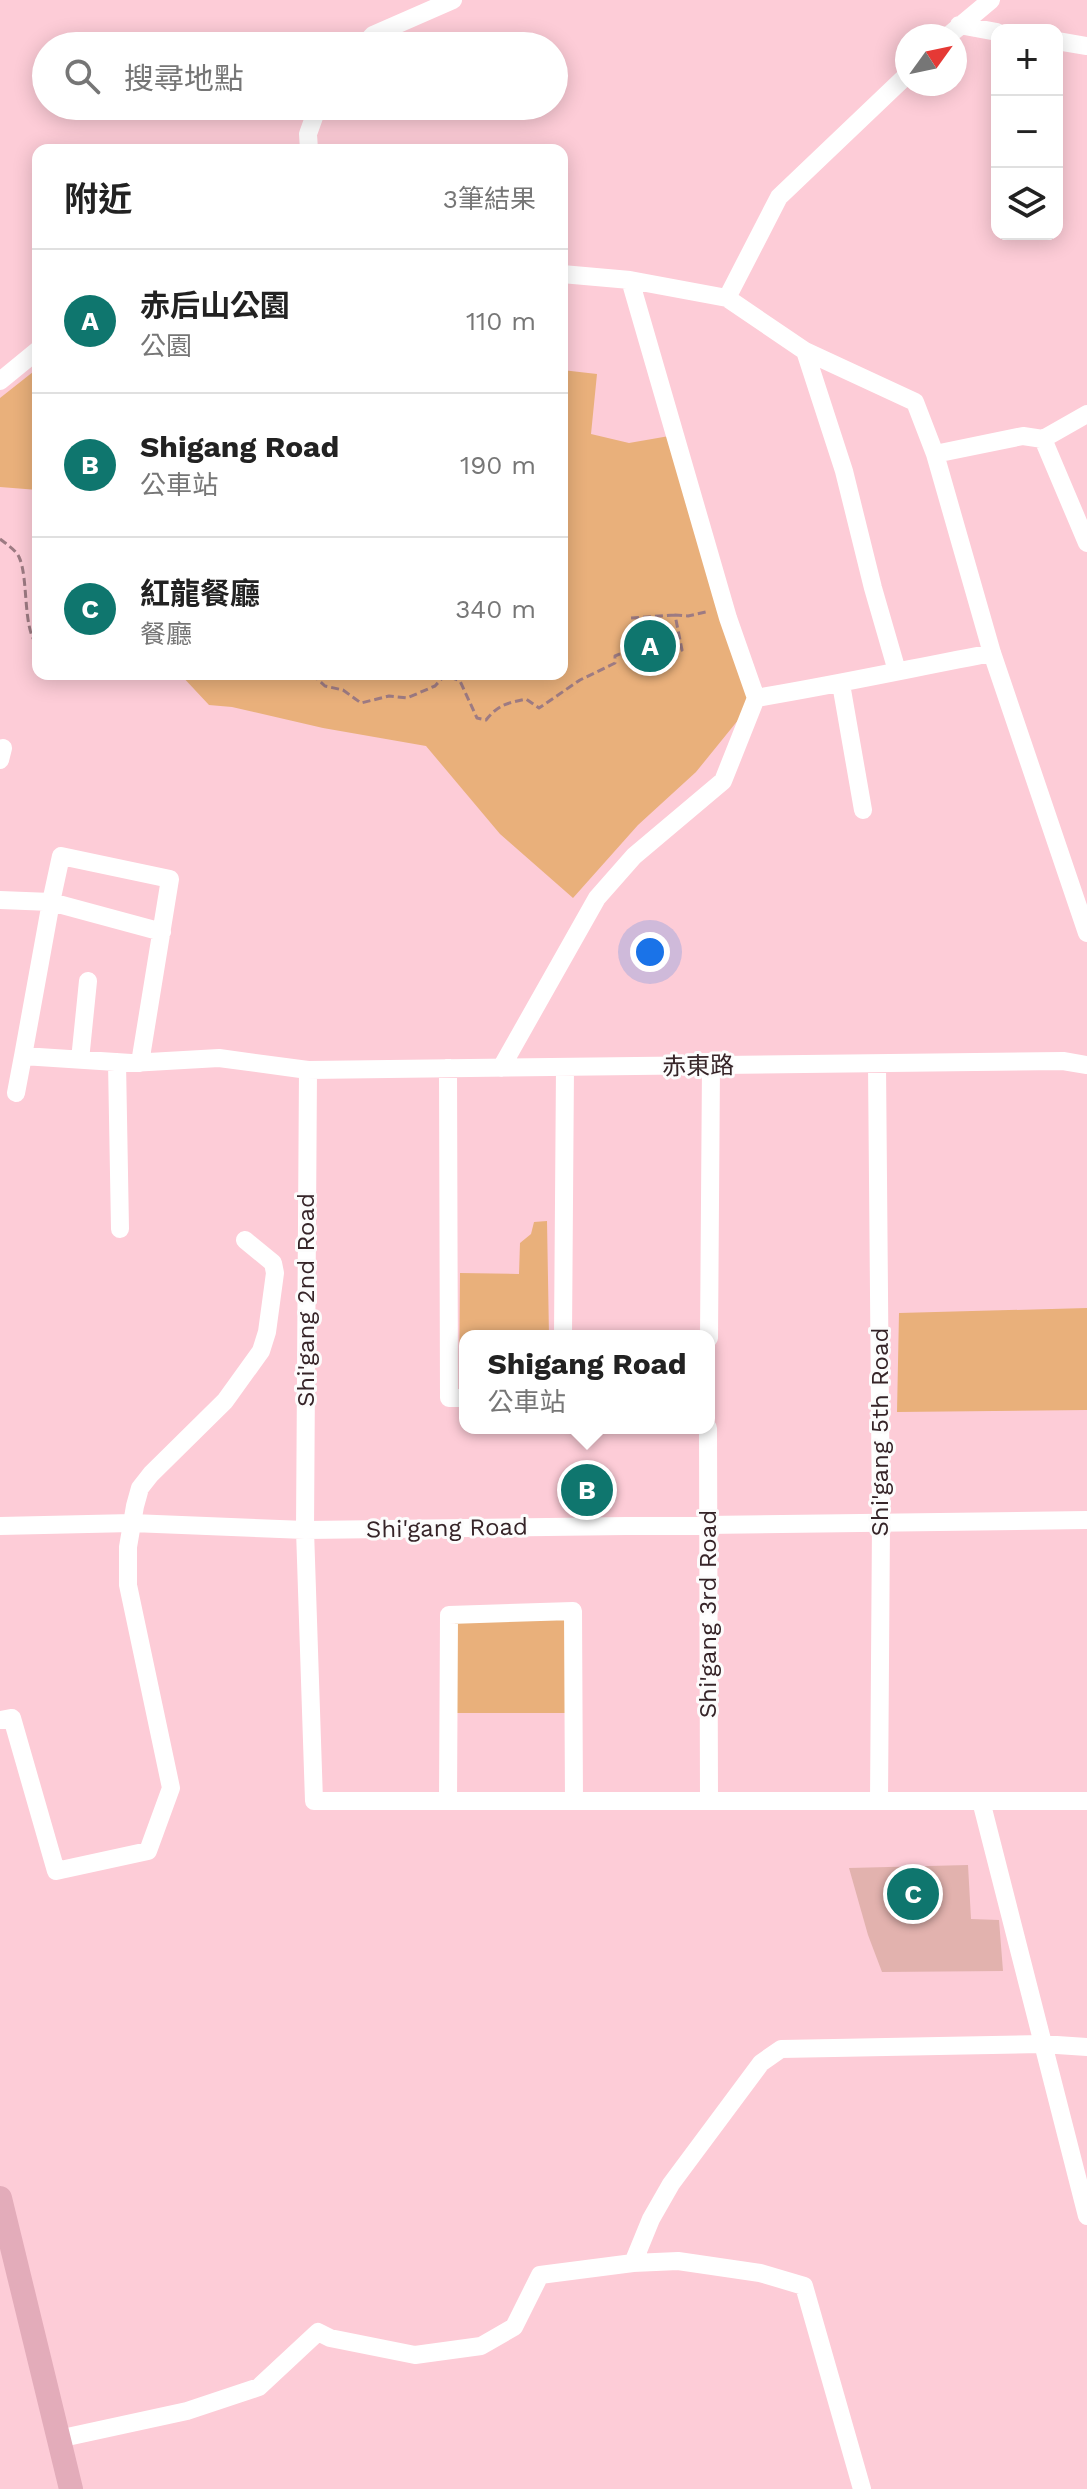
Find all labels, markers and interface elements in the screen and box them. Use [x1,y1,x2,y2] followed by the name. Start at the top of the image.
[895,24,967,96] north arrow
[991,24,1063,240] map controls
[991,24,1063,96] button: +
[32,32,568,120] search box
[60,54,104,98] icon: search
[124,61,244,96] text: 搜尋地點
[991,96,1063,168] button: −
[991,168,1063,240] button: layers
[64,179,132,219] text: 附近
[443,184,536,214] text: 3筆結果
[140,288,290,323] text: 赤后山公園
[81,306,99,336] text: A
[466,306,536,336] text: 110 m
[140,331,192,361] text: 公園
[140,429,339,464] text: Shigang Road
[81,450,99,480] text: B
[460,450,536,480] text: 190 m
[140,470,218,500] text: 公車站
[140,576,260,611] text: 紅龍餐廳
[81,594,99,624] text: C
[455,594,536,624] text: 340 m
[624,616,676,676] pin: A
[140,619,192,649] text: 餐廳
[630,932,670,972] your location
[662,1051,734,1081] street label: 赤東路
[292,1193,320,1407] street label: Shi'gang 2nd Road
[866,1327,894,1537] street label: Shi'gang 5th Road
[459,1330,715,1434] popup
[487,1346,687,1381] text: Shigang Road
[487,1387,565,1417] text: 公車站
[561,1460,613,1520] pin: B
[694,1510,722,1718] street label: Shi'gang 3rd Road
[366,1513,528,1543] street label: Shi'gang Road
[887,1864,939,1924] pin: C

